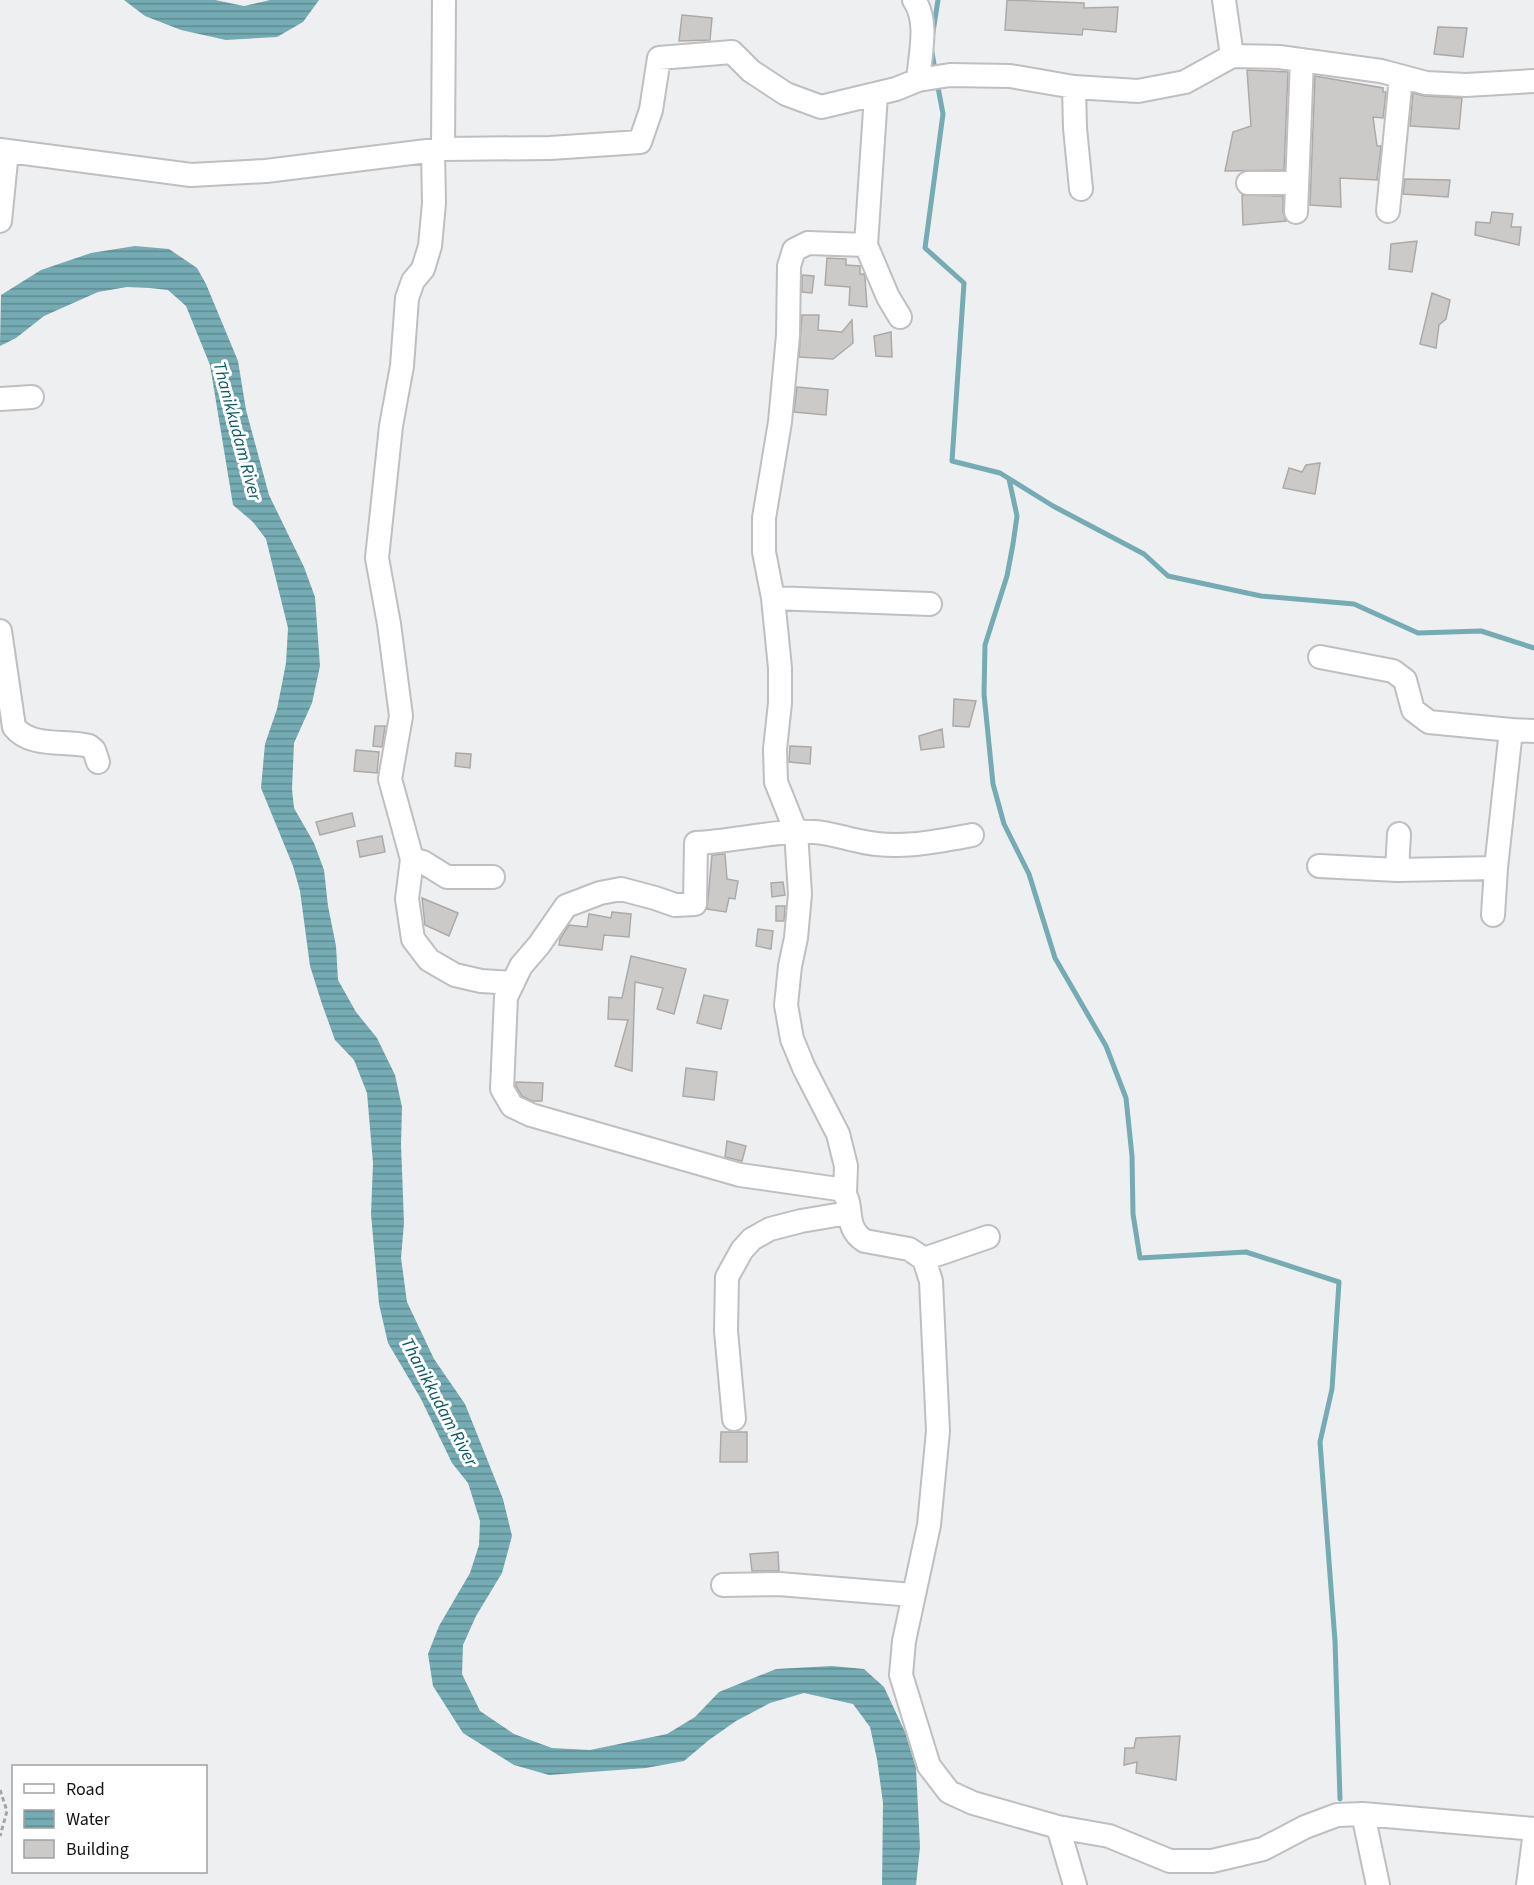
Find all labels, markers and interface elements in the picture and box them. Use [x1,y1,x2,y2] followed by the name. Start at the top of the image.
[206,359,268,504] water label: Thanikkudam River
[394,1333,484,1472] water label: Thanikkudam River
[12,1765,207,1873] legend
[66,1777,105,1802] text: Road
[66,1807,110,1832] text: Water
[66,1837,129,1862] text: Building

